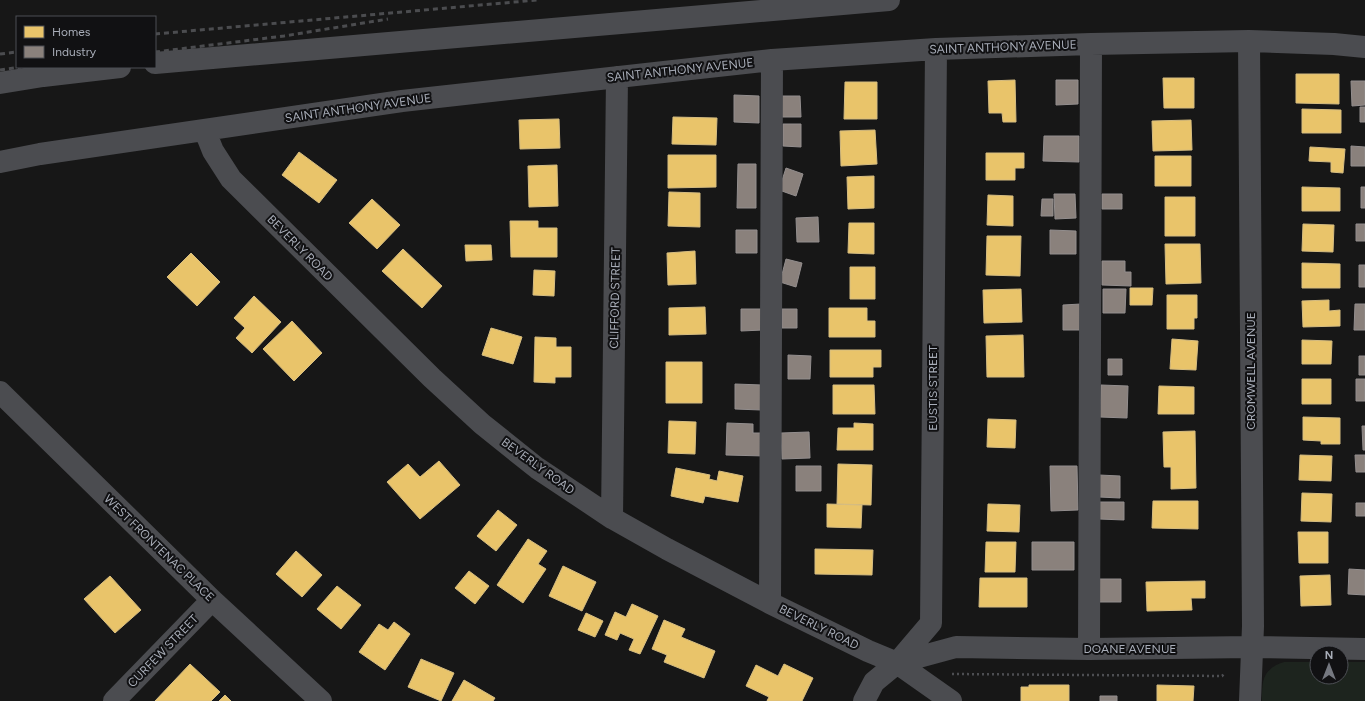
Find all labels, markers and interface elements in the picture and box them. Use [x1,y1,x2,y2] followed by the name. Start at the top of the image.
[16,16,156,68] legend
[52,25,91,39] text: Homes
[929,37,1077,57] street label: SAINT ANTHONY AVENUE
[52,45,97,59] text: Industry
[606,55,754,85] street label: SAINT ANTHONY AVENUE
[284,91,432,125] street label: SAINT ANTHONY AVENUE
[264,212,336,284] street label: BEVERLY ROAD
[607,247,623,349] street label: CLIFFORD STREET
[1244,312,1258,430] street label: CROMWELL AVENUE
[926,345,940,431] street label: EUSTIS STREET
[499,435,577,497] street label: BEVERLY ROAD
[101,492,217,604] street label: WEST FRONTENAC PLACE
[777,602,861,652] street label: BEVERLY ROAD
[125,612,201,690] street label: CURFEW STREET
[1084,642,1176,656] street label: DOANE AVENUE
[1309,645,1349,685] north arrow
[1325,649,1333,662] text: N

